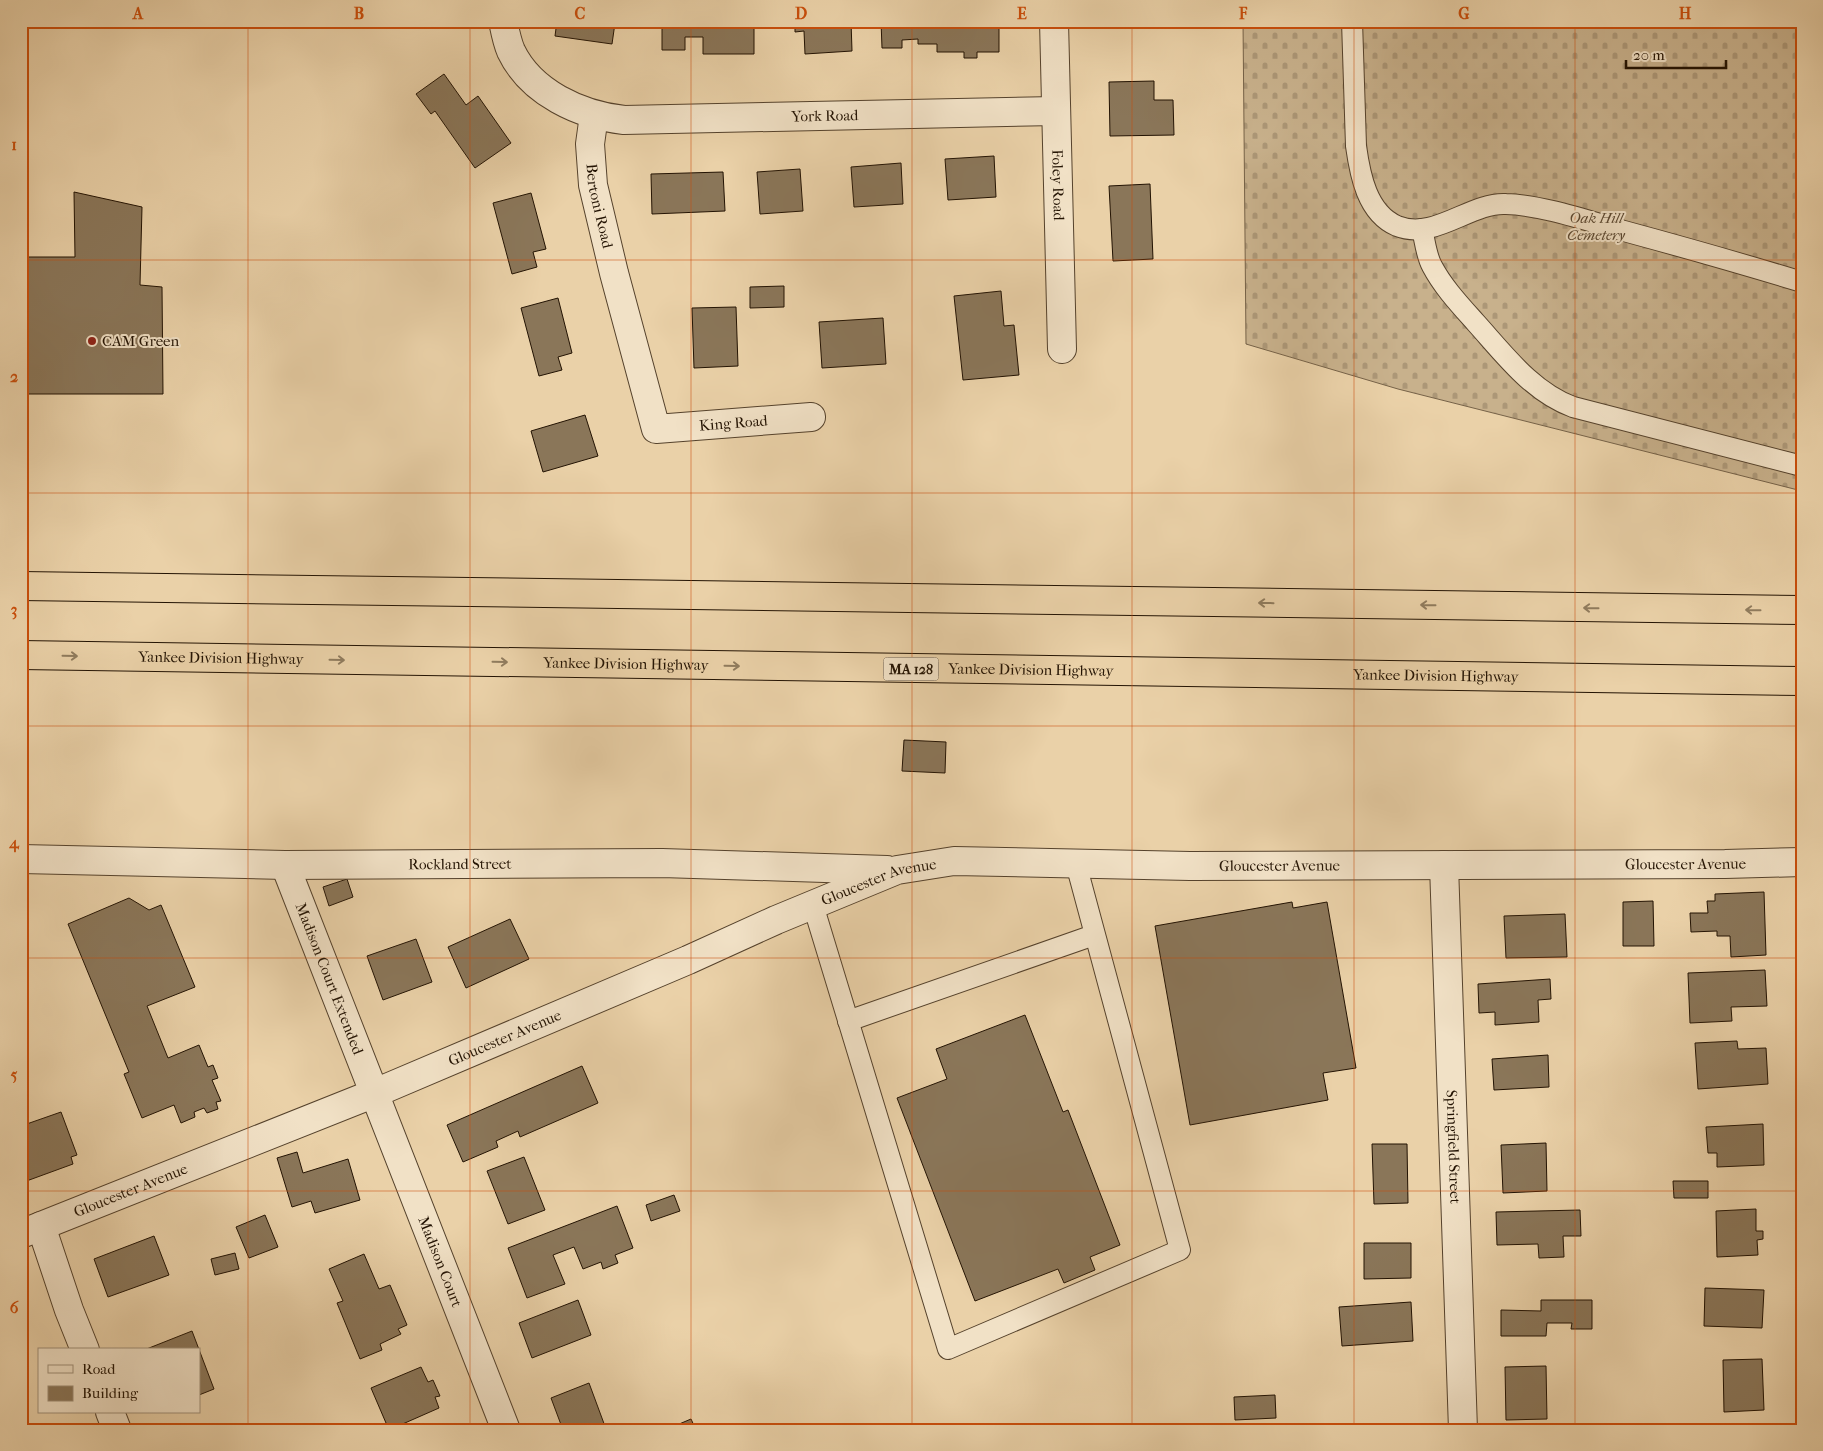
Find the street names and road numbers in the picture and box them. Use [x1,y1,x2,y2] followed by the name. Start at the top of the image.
[790,106,859,126] street label: York Road
[1048,149,1068,222] street label: Foley Road
[582,163,617,251] street label: Bertoni Road
[698,411,769,435] street label: King Road
[137,648,305,668] street label: Yankee Division Highway
[542,654,710,674] street label: Yankee Division Highway
[884,658,938,681] road number: MA 128
[947,660,1115,680] street label: Yankee Division Highway
[1352,665,1520,686] street label: Yankee Division Highway
[1625,854,1747,873] street label: Gloucester Avenue
[408,855,512,873] street label: Rockland Street
[818,855,938,909] street label: Gloucester Avenue
[1219,856,1341,875] street label: Gloucester Avenue
[292,900,368,1058] street label: Madison Court Extended
[446,1006,564,1070] street label: Gloucester Avenue
[1443,1089,1464,1205] street label: Springfield Street
[71,1159,191,1221] street label: Gloucester Avenue
[414,1214,466,1310] street label: Madison Court

